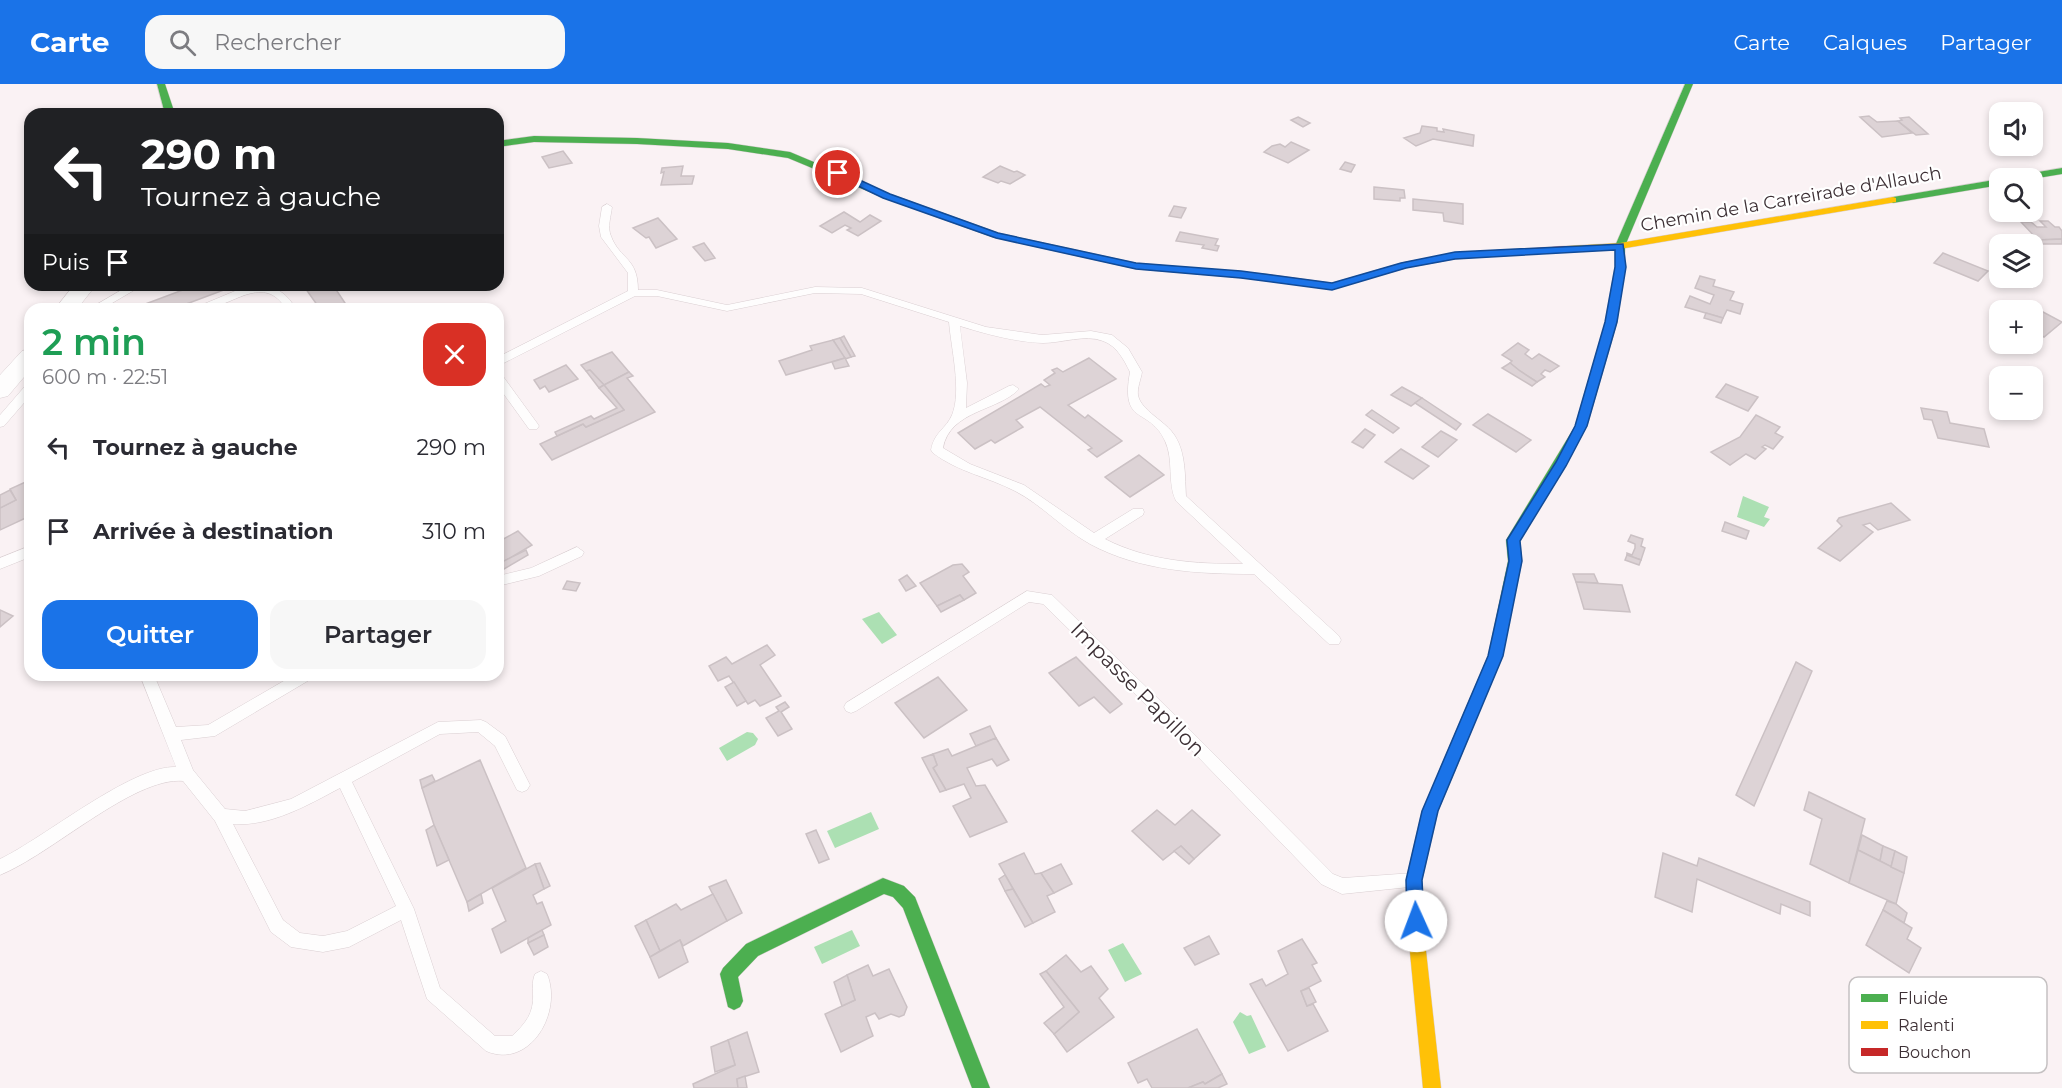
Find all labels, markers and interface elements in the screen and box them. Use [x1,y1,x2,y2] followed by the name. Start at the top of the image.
[145,15,565,69] search box
[30,25,109,59] text: Carte
[166,26,199,59] icon: search
[214,29,342,56] text: Rechercher
[1733,30,1790,55] text: Carte
[1823,30,1907,55] text: Calques
[1940,30,2032,55] text: Partager
[1989,102,2043,420] map controls
[1989,102,2043,156] button: sound
[141,128,277,180] text: 290 m
[42,132,120,210] icon: left
[812,147,863,198] pin
[821,156,854,189] icon: arrive
[1639,162,1943,236] street label: Chemin de la Carreirade d'Allauch
[1989,168,2043,222] button: search
[141,180,381,213] text: Tournez à gauche
[1989,234,2043,288] button: layers
[101,246,134,279] icon: arrive
[42,249,89,276] text: Puis
[1989,300,2043,354] button: +
[42,320,146,364] text: 2 min
[423,323,486,386] button: close
[42,365,168,389] text: 600 m · 22:51
[1989,366,2043,420] button: −
[42,431,75,464] icon: left
[93,434,298,461] text: Tournez à gauche
[416,434,486,461] text: 290 m
[42,515,75,548] icon: arrive
[93,518,333,545] text: Arrivée à destination
[422,518,486,545] text: 310 m
[42,600,258,669] button: Quitter
[270,600,486,669] button: Partager
[1066,617,1210,761] street label: Impasse Papillon
[1384,889,1448,953] position arrow
[1849,977,2047,1073] legend
[1898,989,1948,1008] text: Fluide
[1898,1016,1955,1035] text: Ralenti
[1898,1043,1971,1062] text: Bouchon

